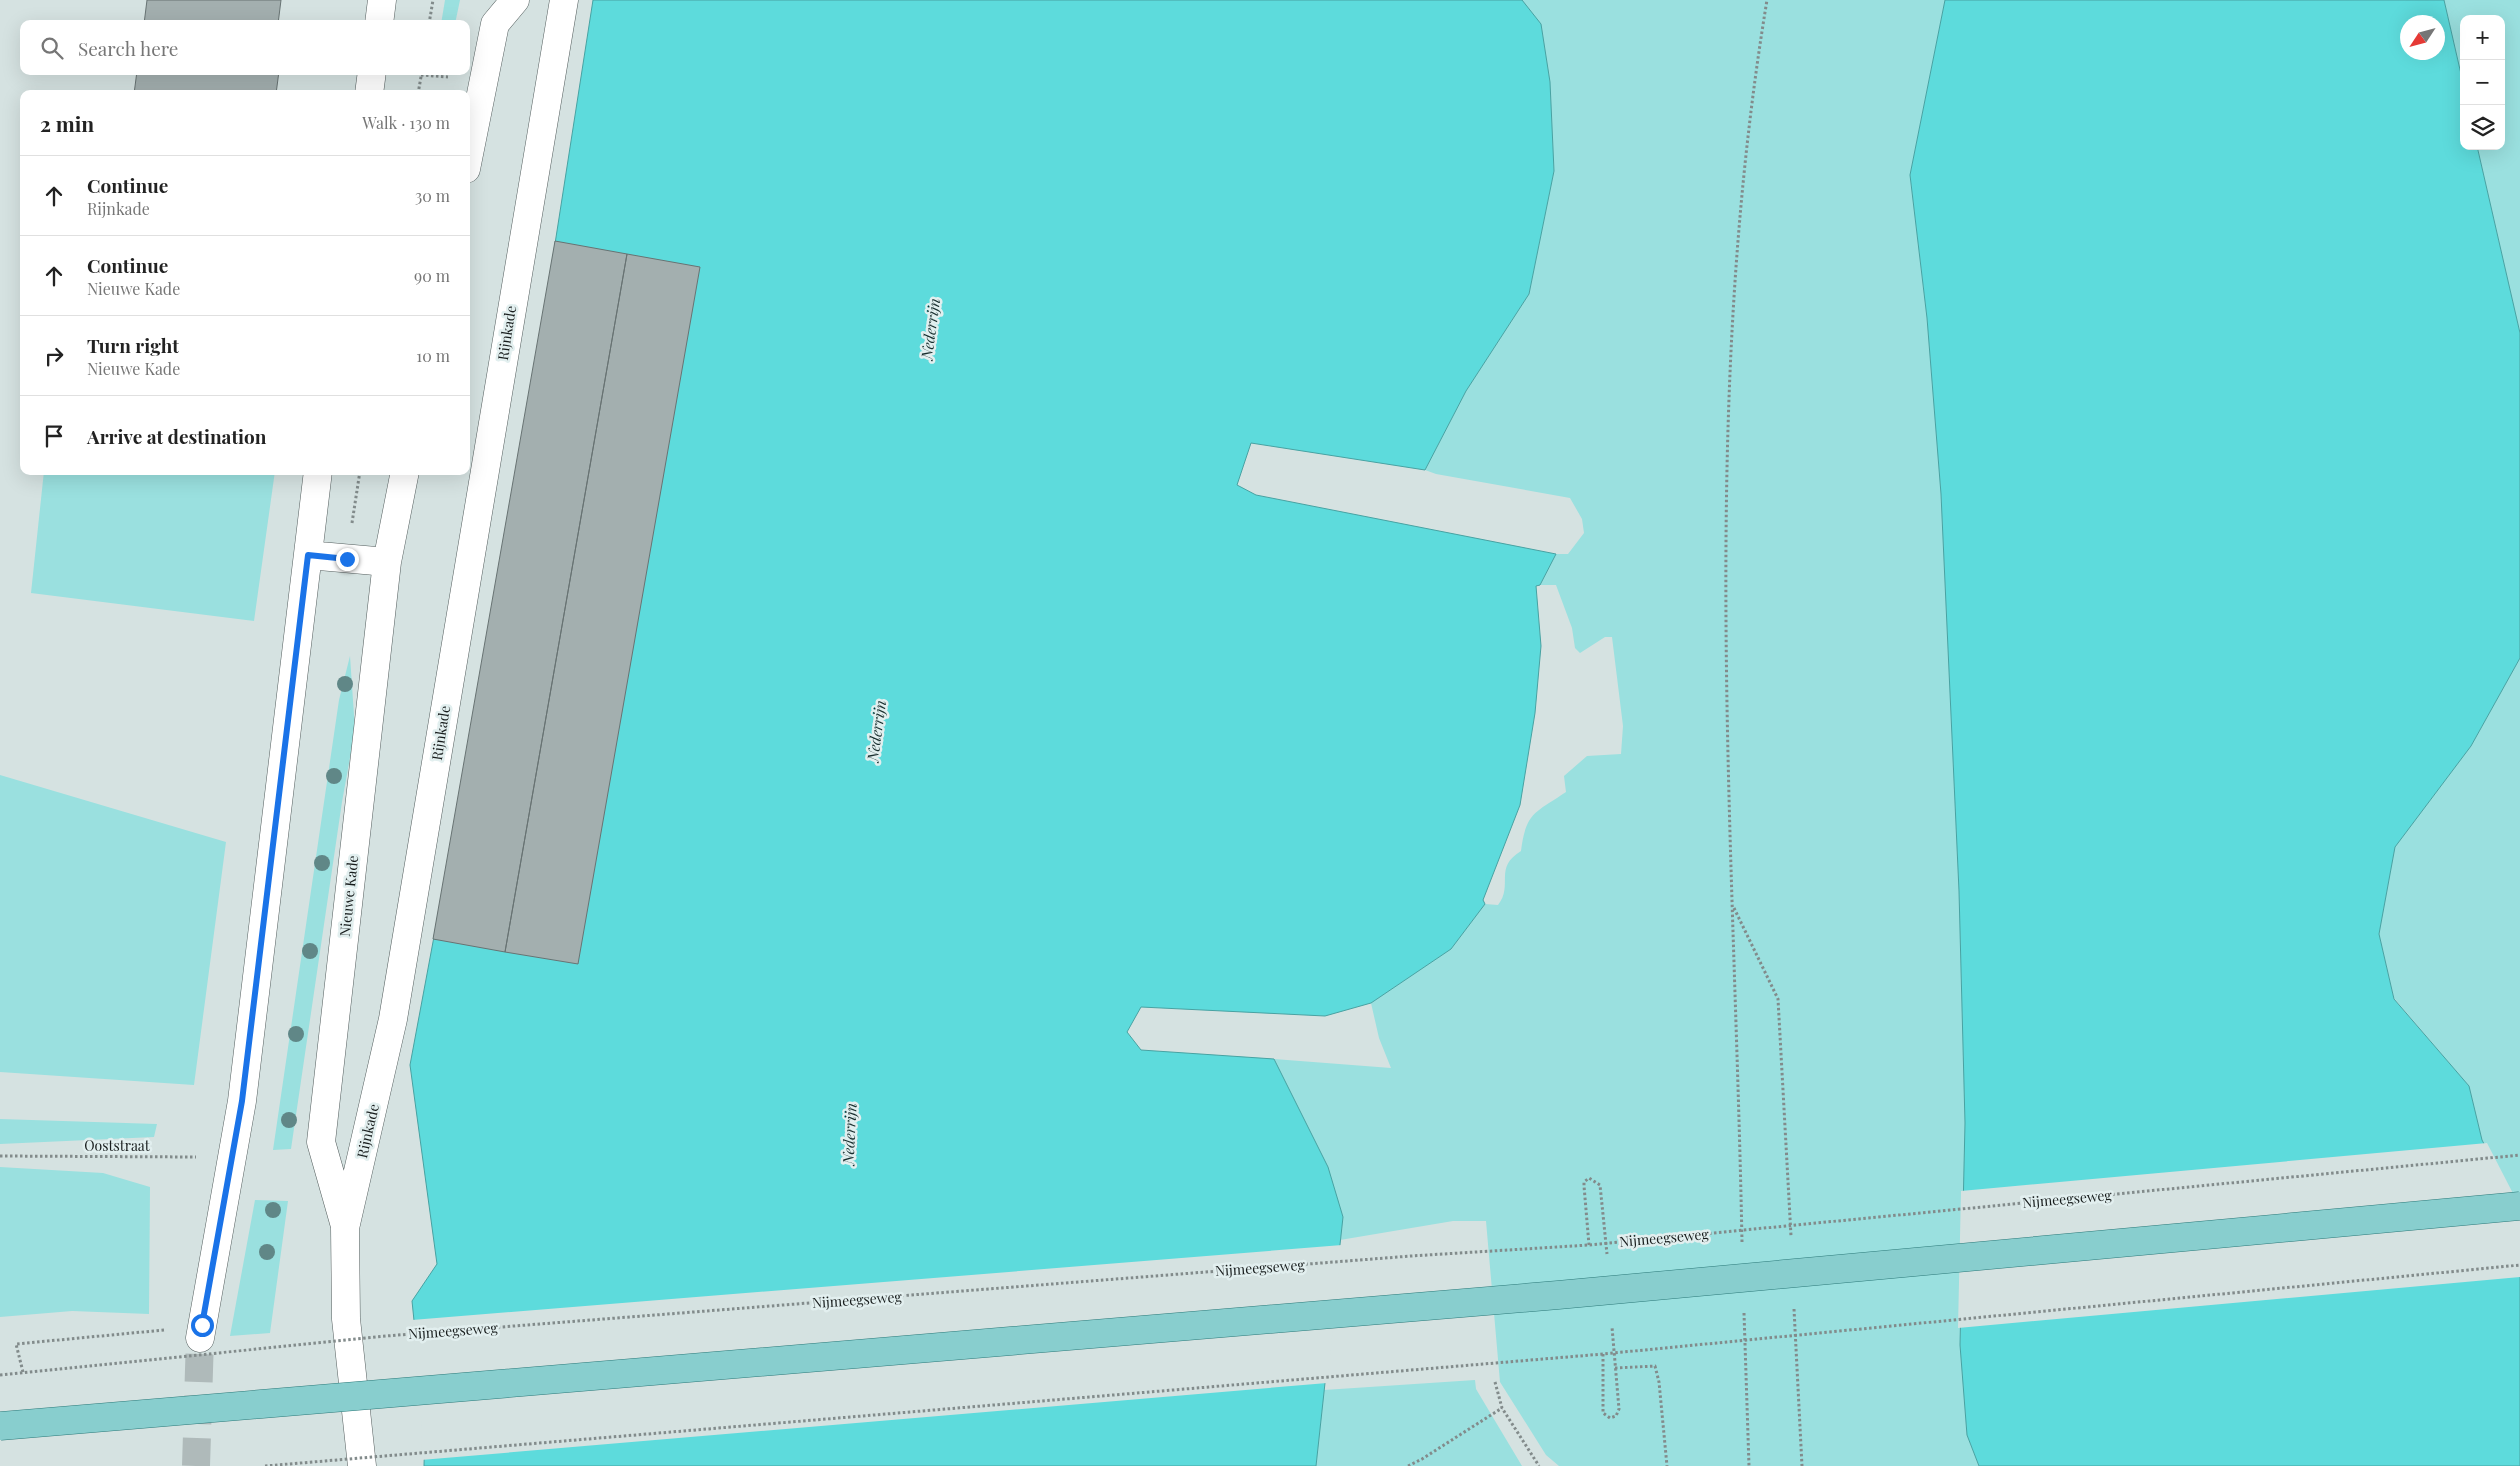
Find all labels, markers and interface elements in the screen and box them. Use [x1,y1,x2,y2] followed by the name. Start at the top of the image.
[2400,15,2445,60] north arrow
[2460,15,2505,150] map controls
[2460,15,2505,60] button: +
[20,20,470,75] search box
[38,34,66,62] icon: search
[78,35,178,61] text: Search here
[2460,60,2505,105] button: −
[2460,105,2505,150] button: layers
[40,109,94,137] text: 2 min
[362,112,450,133] text: Walk · 130 m
[87,172,168,198] text: Continue
[40,182,68,210] icon: ahead
[415,185,450,206] text: 30 m
[87,198,150,219] text: Rijnkade
[87,252,168,278] text: Continue
[40,262,68,290] icon: ahead
[414,265,450,286] text: 90 m
[87,278,180,299] text: Nieuwe Kade
[916,297,944,363] water label: Nederrijn
[493,304,520,362] street label: Rijnkade
[87,332,179,358] text: Turn right
[40,342,68,370] icon: right
[416,345,450,366] text: 10 m
[87,358,180,379] text: Nieuwe Kade
[40,422,68,450] icon: arrive
[87,423,267,449] text: Arrive at destination
[336,548,359,571] route end
[862,699,890,765] water label: Nederrijn
[427,704,454,762] street label: Rijnkade
[335,854,362,938] street label: Nieuwe Kade
[352,1102,383,1160] street label: Rijnkade
[837,1103,861,1167] water label: Nederrijn
[84,1136,151,1155] street label: Ooststraat
[2021,1185,2113,1212] street label: Nijmeegseweg
[1618,1224,1710,1251] street label: Nijmeegseweg
[1214,1255,1306,1280] street label: Nijmeegseweg
[811,1287,903,1312] street label: Nijmeegseweg
[191,1314,214,1337] route start
[407,1318,499,1343] street label: Nijmeegseweg

